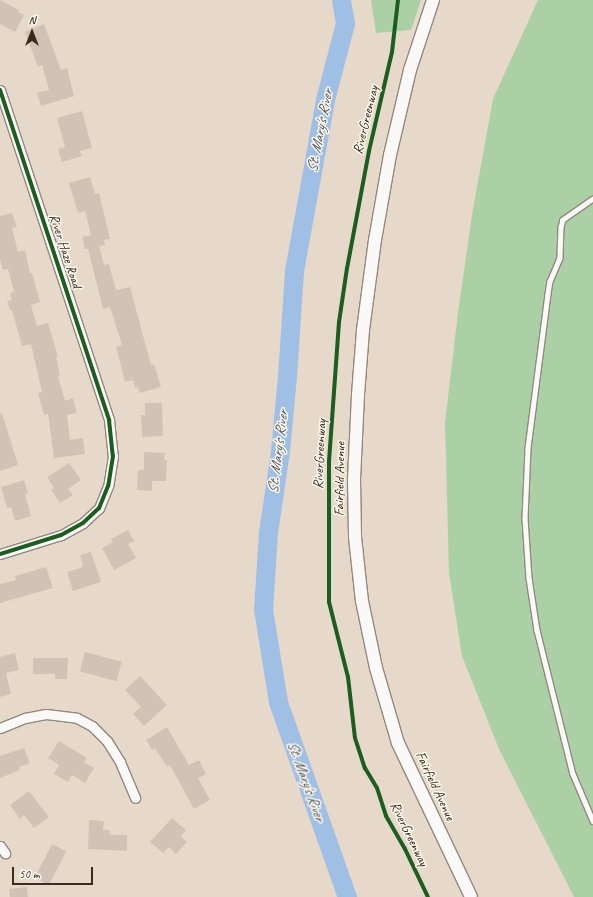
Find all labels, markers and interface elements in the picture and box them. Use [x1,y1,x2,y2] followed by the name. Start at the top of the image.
[12,12,52,52] north arrow
[29,13,35,27] text: N
[349,84,383,156] street label: RiverGreenway
[303,88,337,174] water label: St. Mary's River
[45,211,85,291] street label: River Haze Road
[264,409,292,495] water label: St. Mary's River
[310,419,330,489] street label: RiverGreenway
[331,442,349,516] street label: Fairfield Avenue
[283,739,329,823] water label: St. Mary's River
[412,749,458,823] street label: Fairfield Avenue
[386,799,432,869] street label: RiverGreenway
[14,859,95,885] scale bar
[19,866,39,882] text: 50 m

